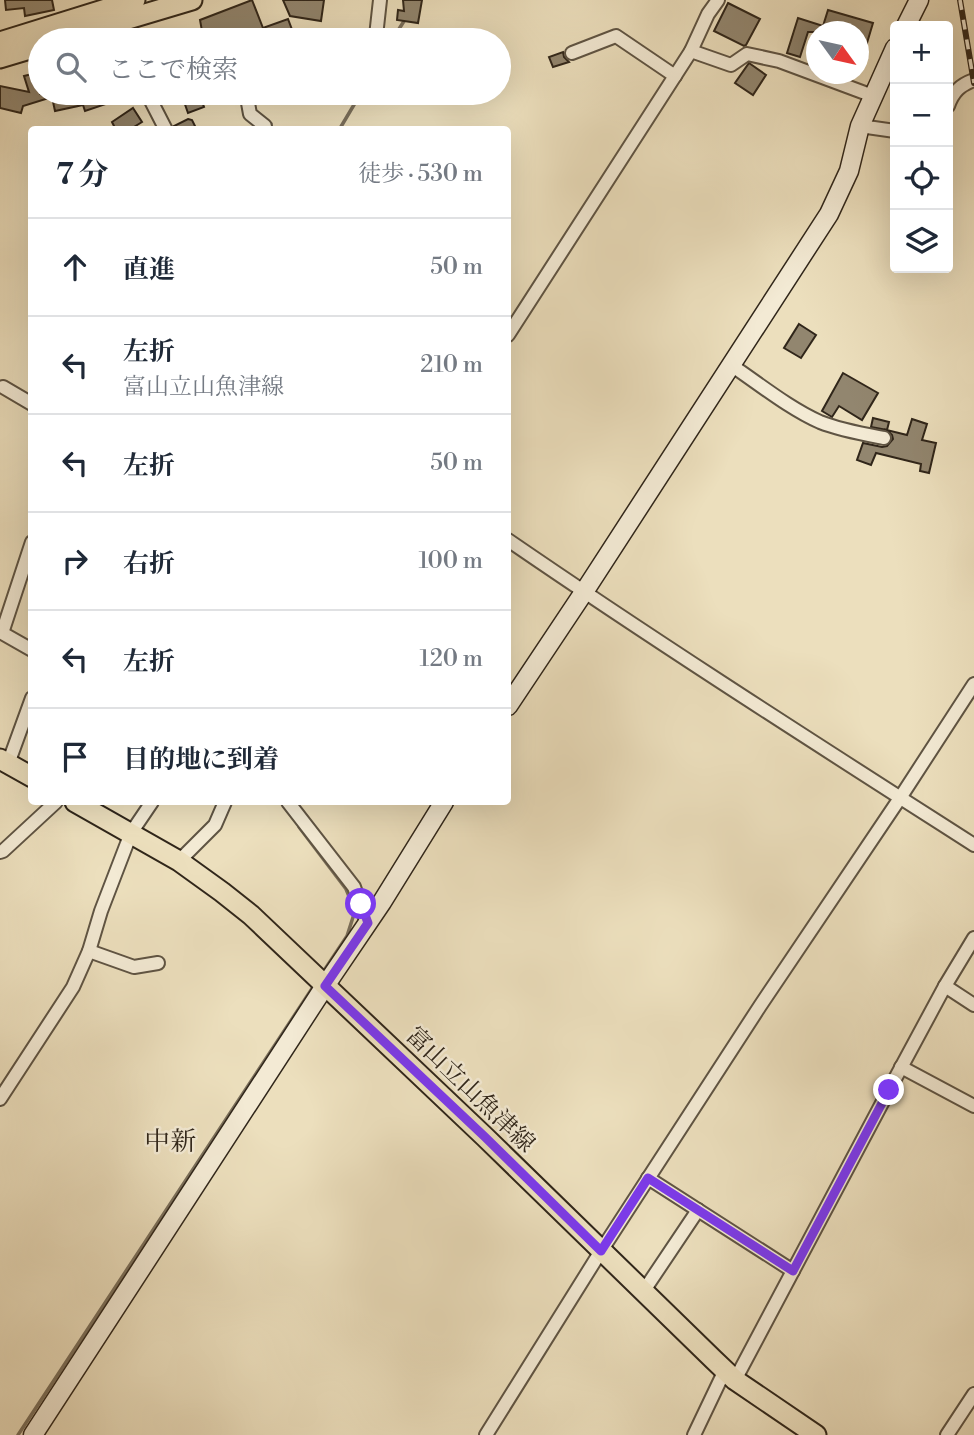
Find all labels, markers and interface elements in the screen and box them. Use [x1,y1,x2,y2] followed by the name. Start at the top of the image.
[806,21,869,84] north arrow
[890,21,953,273] map controls
[890,21,953,84] button: +
[28,28,511,105] search box
[52,48,90,86] icon: search
[108,54,238,86] text: ここで検索
[890,84,953,147] button: −
[890,147,953,210] button: locate
[56,156,109,194] text: 7 分
[358,160,483,188] text: 徒歩 · 530 m
[890,210,953,273] button: layers
[56,248,94,286] icon: ahead
[430,253,483,281] text: 50 m
[123,254,175,286] text: 直進
[123,336,175,368] text: 左折
[56,346,94,384] icon: left
[420,351,483,379] text: 210 m
[123,373,284,401] text: 富山立山魚津線
[56,444,94,482] icon: left
[430,449,483,477] text: 50 m
[123,450,175,482] text: 左折
[56,542,94,580] icon: right
[418,547,483,575] text: 100 m
[123,548,175,580] text: 右折
[56,640,94,678] icon: left
[419,645,483,673] text: 120 m
[123,646,175,678] text: 左折
[56,738,94,776] icon: arrive
[123,744,279,776] text: 目的地に到着
[345,888,376,919] route start
[399,1021,541,1159] street label: 富山立山魚津線
[873,1074,904,1105] route end
[144,1126,196,1158] district label: 中新

